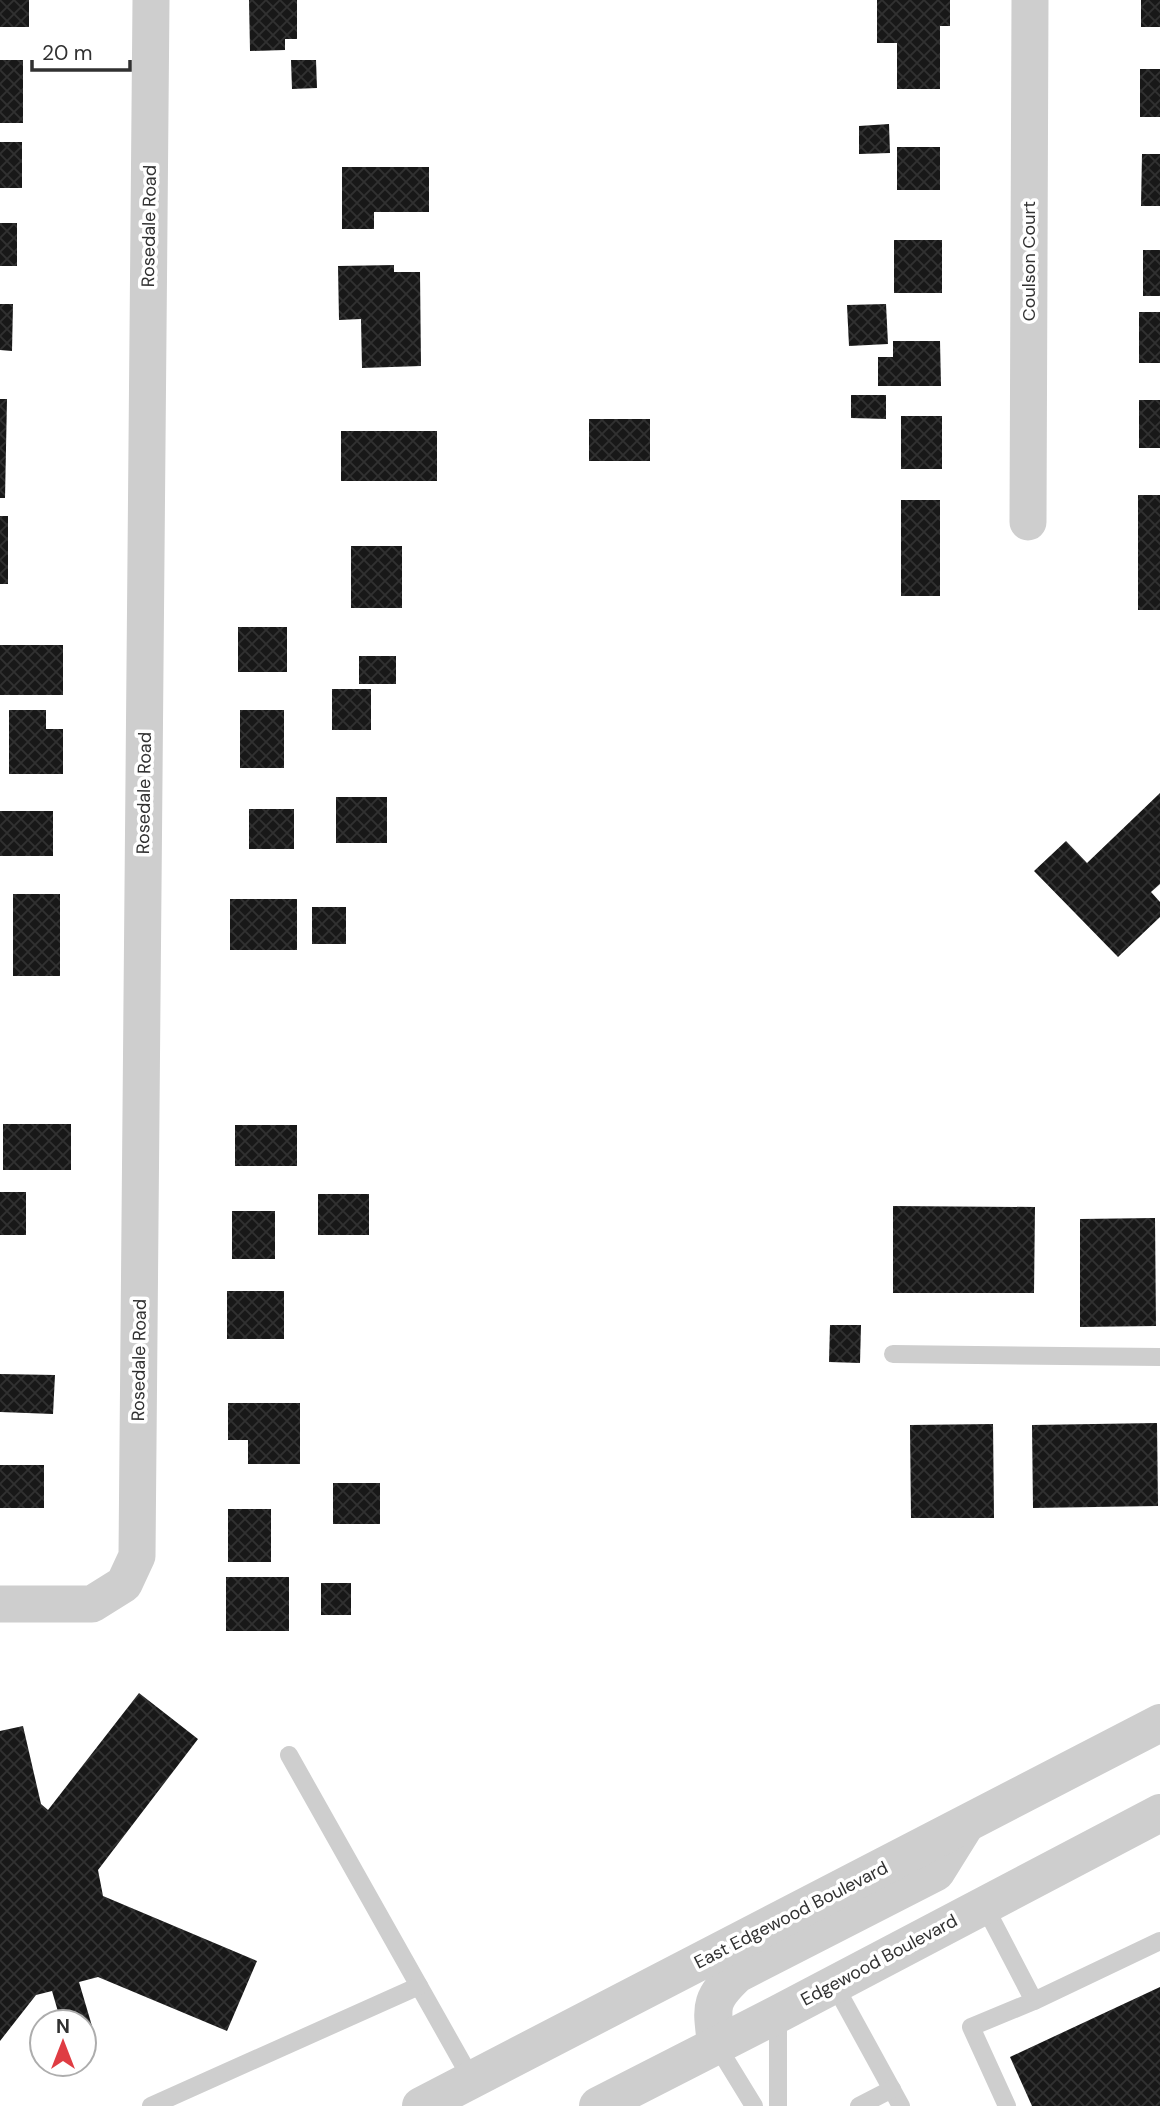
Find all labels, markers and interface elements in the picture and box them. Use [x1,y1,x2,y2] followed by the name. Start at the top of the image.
[32,28,130,72] scale bar
[42,39,93,67] text: 20 m
[136,165,162,287] street label: Rosedale Road
[1017,201,1041,321] street label: Coulson Court
[131,732,157,854] street label: Rosedale Road
[126,1299,152,1421] street label: Rosedale Road
[691,1857,891,1973] street label: East Edgewood Boulevard
[797,1910,961,2010] street label: Edgewood Boulevard
[28,2008,98,2078] north arrow
[56,2014,70,2039] text: N

